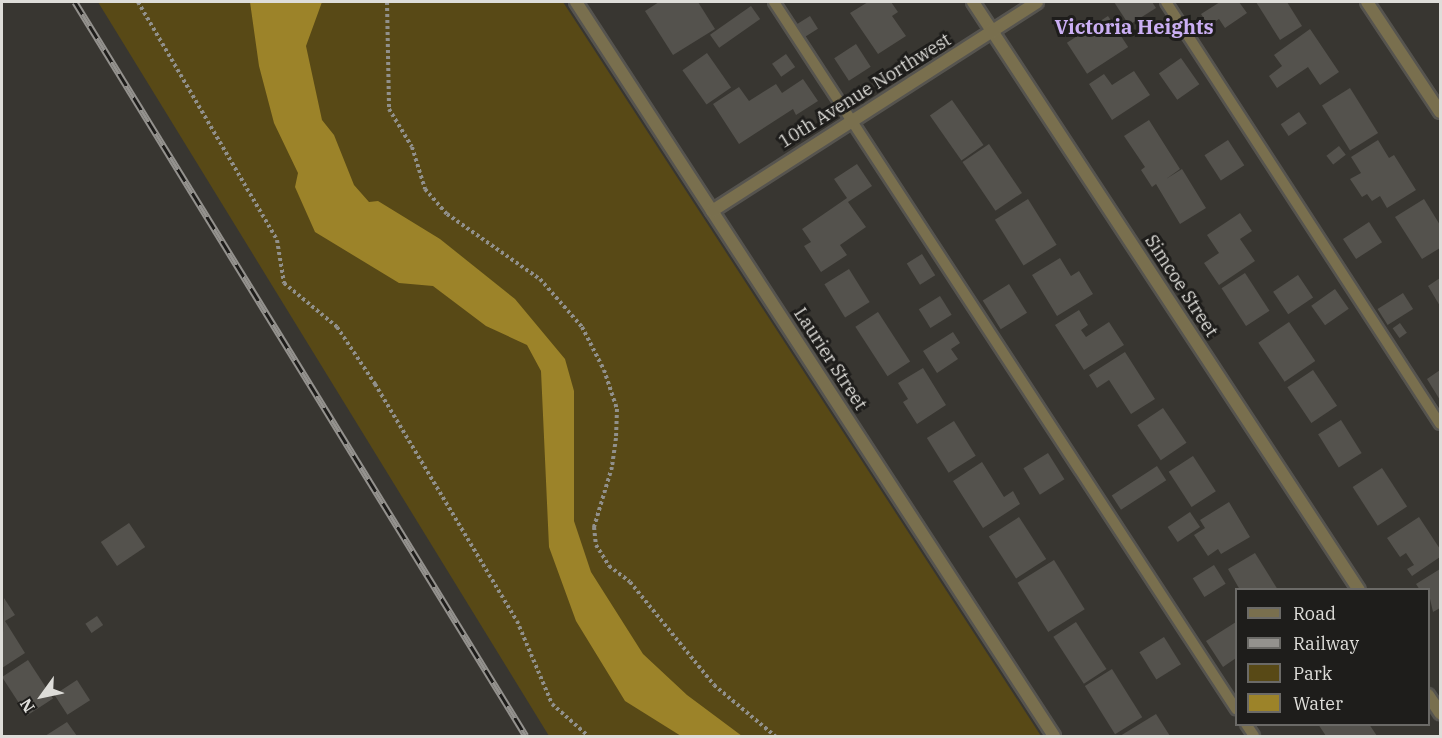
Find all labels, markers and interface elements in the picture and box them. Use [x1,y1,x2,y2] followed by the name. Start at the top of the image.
[1054,14,1214,38] district label: Victoria Heights
[775,29,955,153] street label: 10th Avenue Northwest
[1140,231,1222,341] street label: Simcoe Street
[789,304,871,414] street label: Laurier Street
[1235,588,1430,726] legend
[1293,602,1336,625] text: Road
[1293,632,1359,655] text: Railway
[1293,662,1332,685] text: Park
[12,666,72,726] north arrow
[1293,692,1343,715] text: Water
[15,695,39,717] text: N

